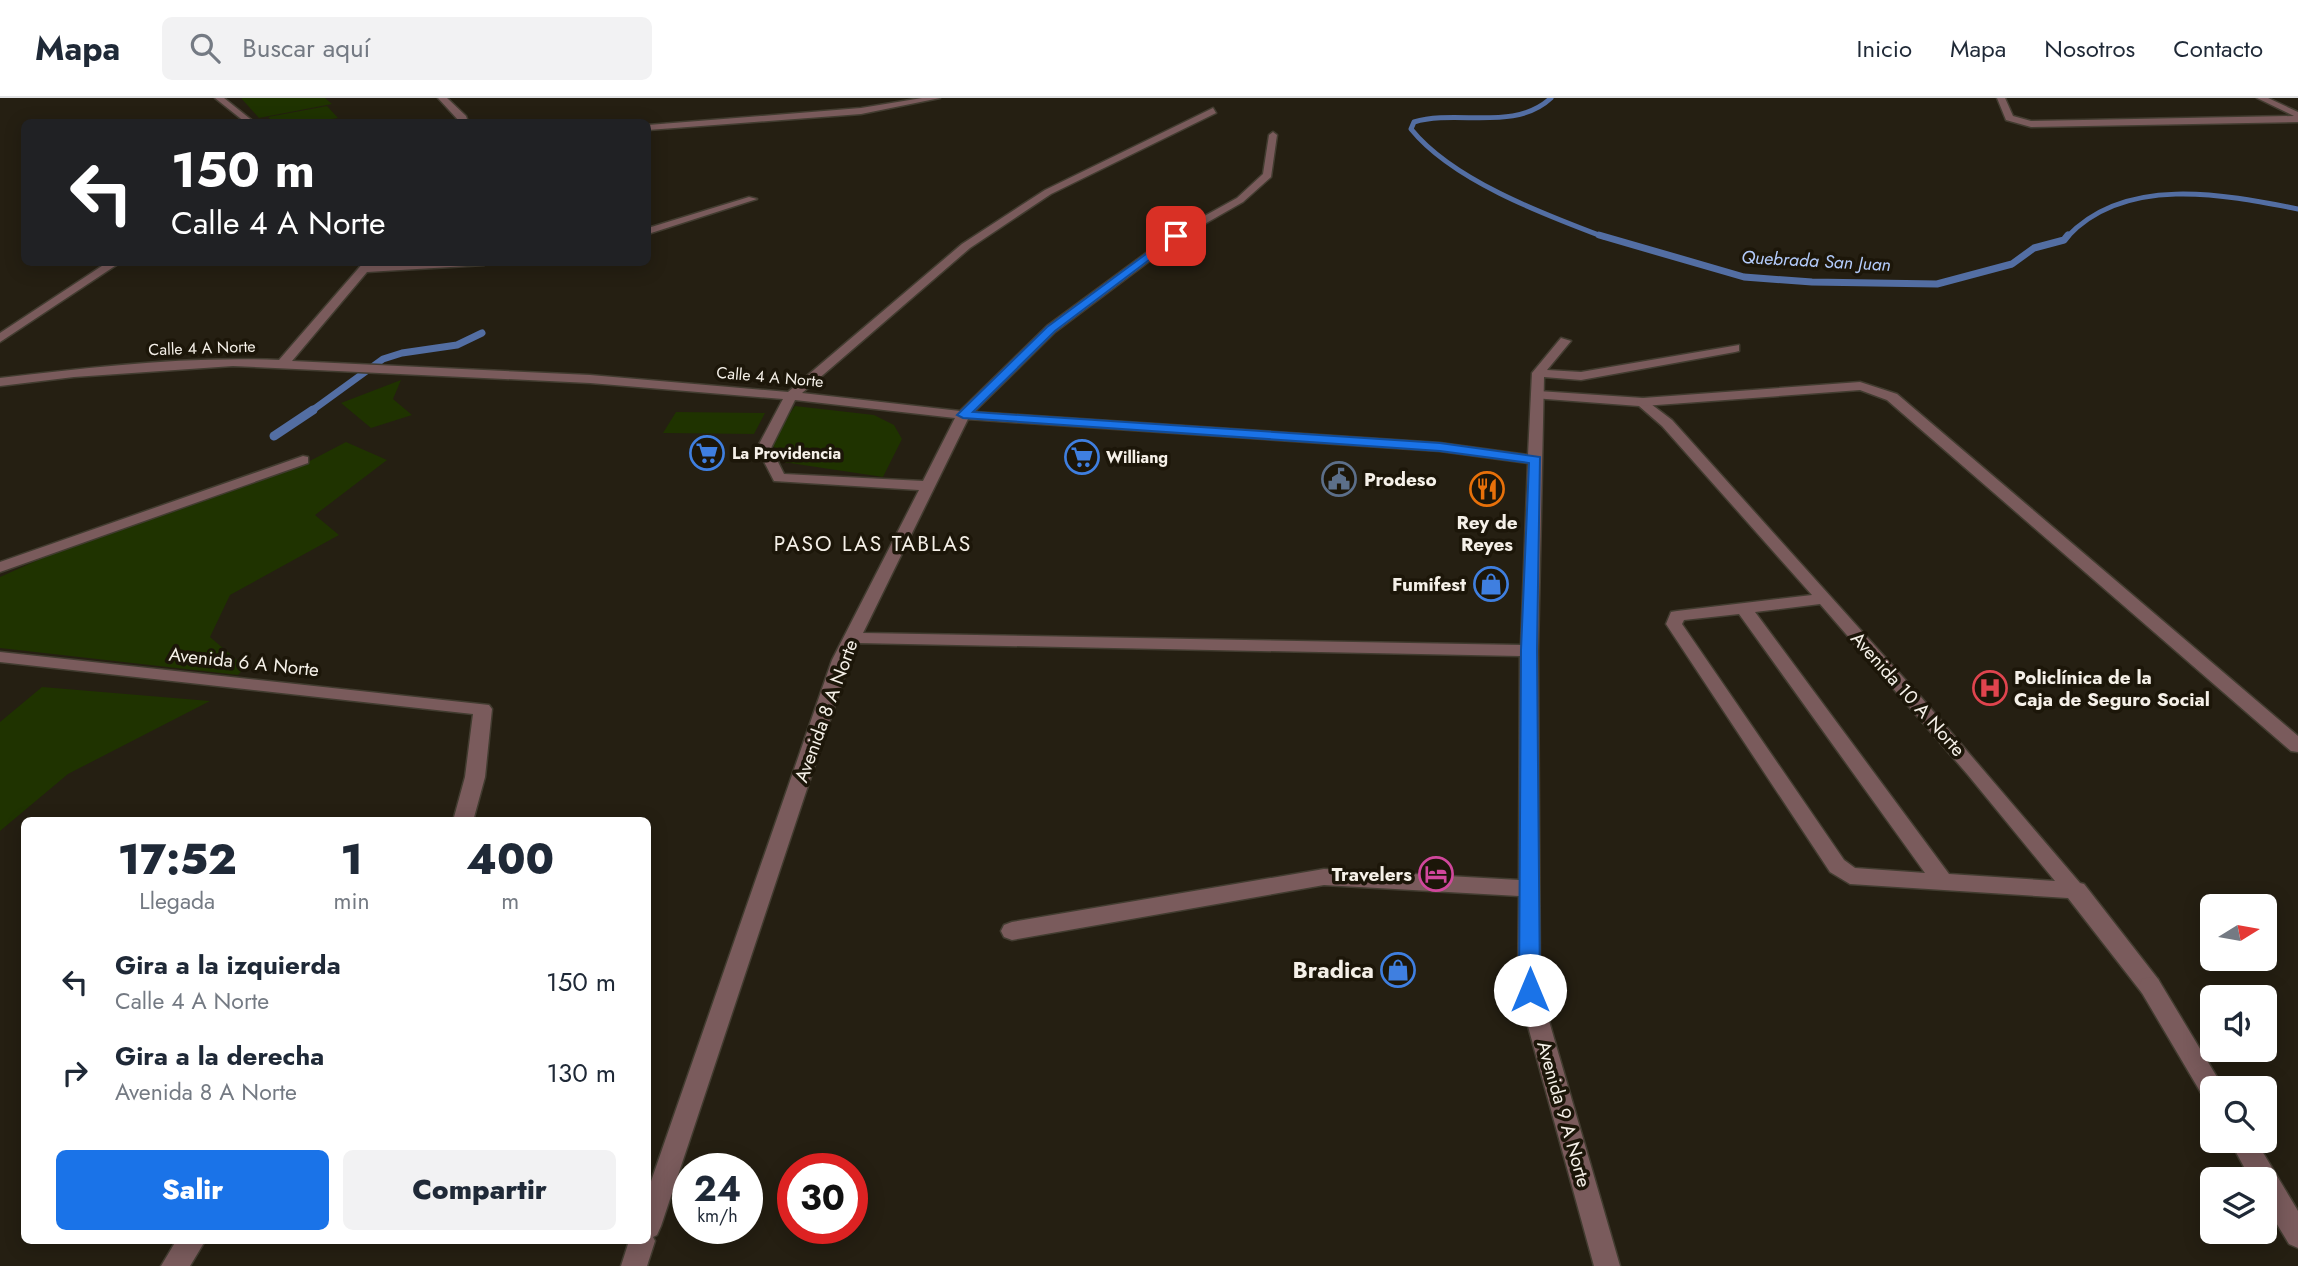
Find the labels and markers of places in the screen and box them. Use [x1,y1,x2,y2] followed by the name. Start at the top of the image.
[1146,206,1206,266] pin
[688,434,726,472] supermarket icon: La Providencia
[1063,438,1101,476] supermarket icon: Williang
[732,442,841,465] place label: La Providencia
[1106,446,1168,469] place label: Williang
[1320,460,1358,498] public building icon: Prodeso
[1364,466,1437,493] place label: Prodeso
[1468,470,1506,508] restaurant icon: Rey de Reyes
[1456,509,1518,558] place label: Rey de Reyes
[1472,565,1510,603] shop icon: Fumifest
[1392,571,1466,598] place label: Fumifest
[2014,664,2210,713] place label: Policlínica de la Caja de Seguro Social
[1971,669,2009,707] hospital icon: Policlínica de la Caja de Seguro Social
[1417,855,1455,893] hotel icon: Travelers
[1332,861,1412,888] place label: Travelers
[1379,951,1417,989] shop icon: Bradica
[1293,953,1374,987] place label: Bradica

